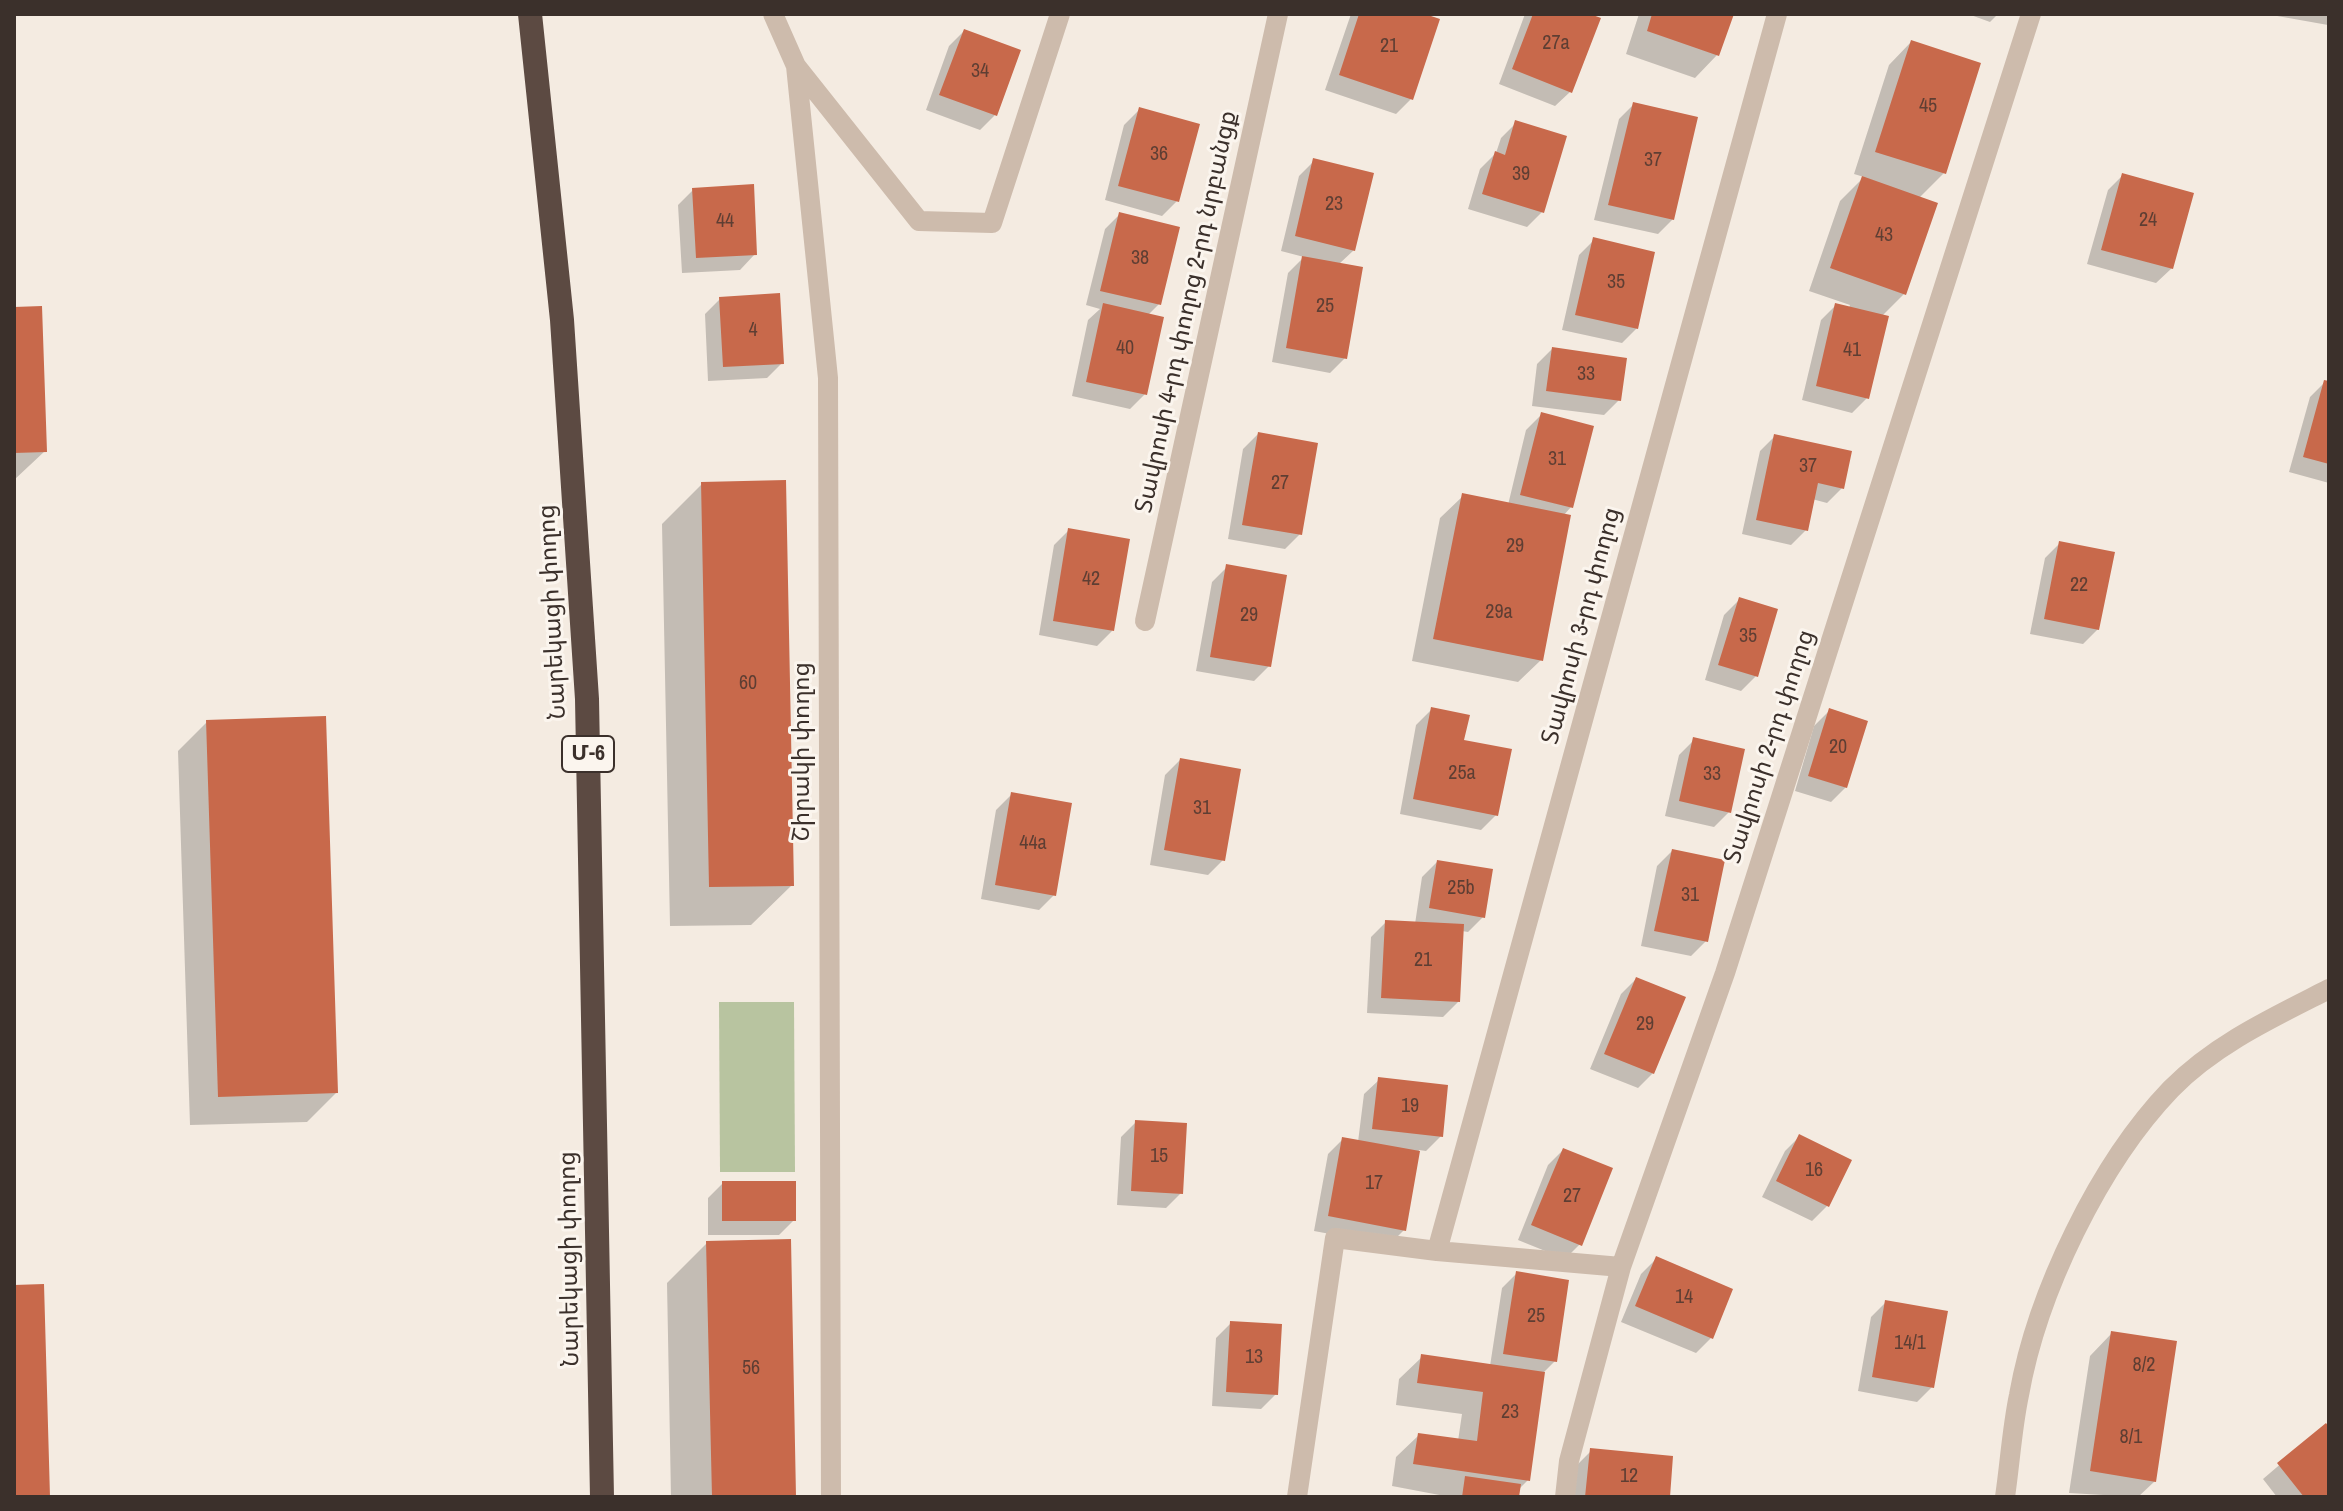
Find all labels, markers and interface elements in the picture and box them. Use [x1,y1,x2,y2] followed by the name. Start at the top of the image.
[1542,32,1570,56] house number: 27a
[1380,35,1398,59] house number: 21
[971,60,989,84] house number: 34
[1919,95,1937,119] house number: 45
[1130,108,1244,516] street label: Տավրոսի 4-րդ փողոց 2-րդ նրբանցք
[1150,143,1168,167] house number: 36
[1644,149,1662,173] house number: 37
[1512,163,1530,187] house number: 39
[1325,193,1343,217] house number: 23
[2139,209,2157,233] house number: 24
[716,210,734,234] house number: 44
[1875,224,1893,248] house number: 43
[1131,247,1149,271] house number: 38
[1607,271,1625,295] house number: 35
[1316,295,1334,319] house number: 25
[748,319,758,343] house number: 4
[1116,337,1134,361] house number: 40
[1843,339,1861,363] house number: 41
[1577,363,1595,387] house number: 33
[1548,448,1566,472] house number: 31
[1799,455,1817,479] house number: 37
[1271,472,1289,496] house number: 27
[533,504,573,720] street label: Նարեկացի փողոց
[1536,504,1628,748] street label: Տավրոսի 3-րդ փողոց
[1506,535,1524,559] house number: 29
[1082,568,1100,592] house number: 42
[2070,574,2088,598] house number: 22
[1485,601,1513,625] house number: 29a
[1240,604,1258,628] house number: 29
[1739,625,1757,649] house number: 35
[1719,626,1821,868] street label: Տավրոսի 2-րդ փողոց
[789,662,817,842] street label: Շիրակի փողոց
[739,672,757,696] house number: 60
[562,736,614,772] road number: Մ-6
[1829,736,1847,760] house number: 20
[1448,762,1476,786] house number: 25a
[1703,763,1721,787] house number: 33
[1193,797,1211,821] house number: 31
[1019,832,1047,856] house number: 44a
[1447,877,1475,901] house number: 25b
[1681,884,1699,908] house number: 31
[1414,949,1432,973] house number: 21
[1636,1013,1654,1037] house number: 29
[1401,1095,1419,1119] house number: 19
[1150,1145,1168,1169] house number: 15
[554,1151,586,1367] street label: Նարեկացի փողոց
[1805,1159,1823,1183] house number: 16
[1365,1172,1383,1196] house number: 17
[1563,1185,1581,1209] house number: 27
[1675,1286,1693,1310] house number: 14
[1527,1305,1545,1329] house number: 25
[1894,1332,1926,1356] house number: 14/1
[1245,1346,1263,1370] house number: 13
[2133,1354,2155,1378] house number: 8/2
[742,1357,760,1381] house number: 56
[1501,1401,1519,1425] house number: 23
[2120,1426,2142,1450] house number: 8/1
[1620,1465,1638,1489] house number: 12

